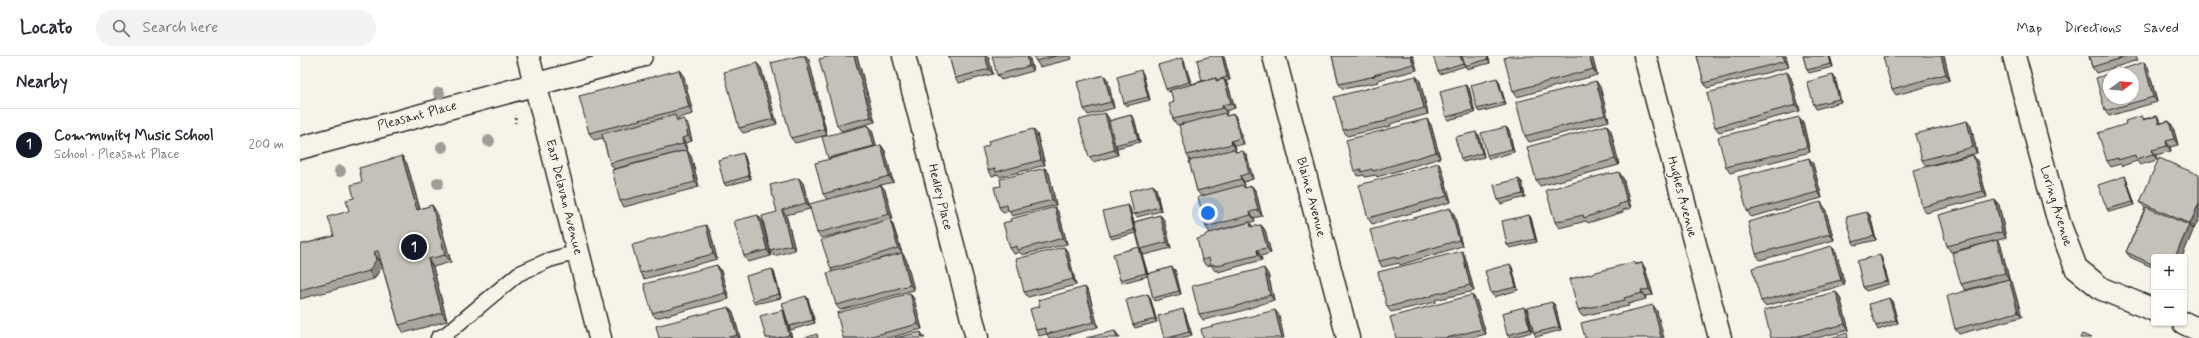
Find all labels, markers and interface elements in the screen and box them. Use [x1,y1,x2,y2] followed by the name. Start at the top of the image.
[96,10,376,46] search box
[20,15,72,40] text: Locato
[110,17,132,39] icon: search
[142,18,218,38] text: Search here
[2016,19,2042,37] text: Map
[2064,19,2122,37] text: Directions
[2144,19,2179,37] text: Saved
[2103,68,2139,104] north arrow
[16,71,68,93] text: Nearby
[375,97,459,135] street label: Pleasant Place
[54,126,214,146] text: Community Music School
[26,136,32,153] text: 1
[249,136,284,153] text: 200 m
[541,137,587,257] street label: East Delavan Avenue
[54,146,179,163] text: School · Pleasant Place
[1292,155,1330,239] street label: Blaine Avenue
[1661,155,1701,240] street label: Hughes Avenue
[924,162,956,232] street label: Hedley Place
[2036,164,2076,248] street label: Loring Avenue
[1198,203,1218,223] your location
[401,232,427,262] pin: 1
[2151,254,2187,326] map controls
[2151,254,2187,290] button: +
[2151,290,2187,326] button: −

